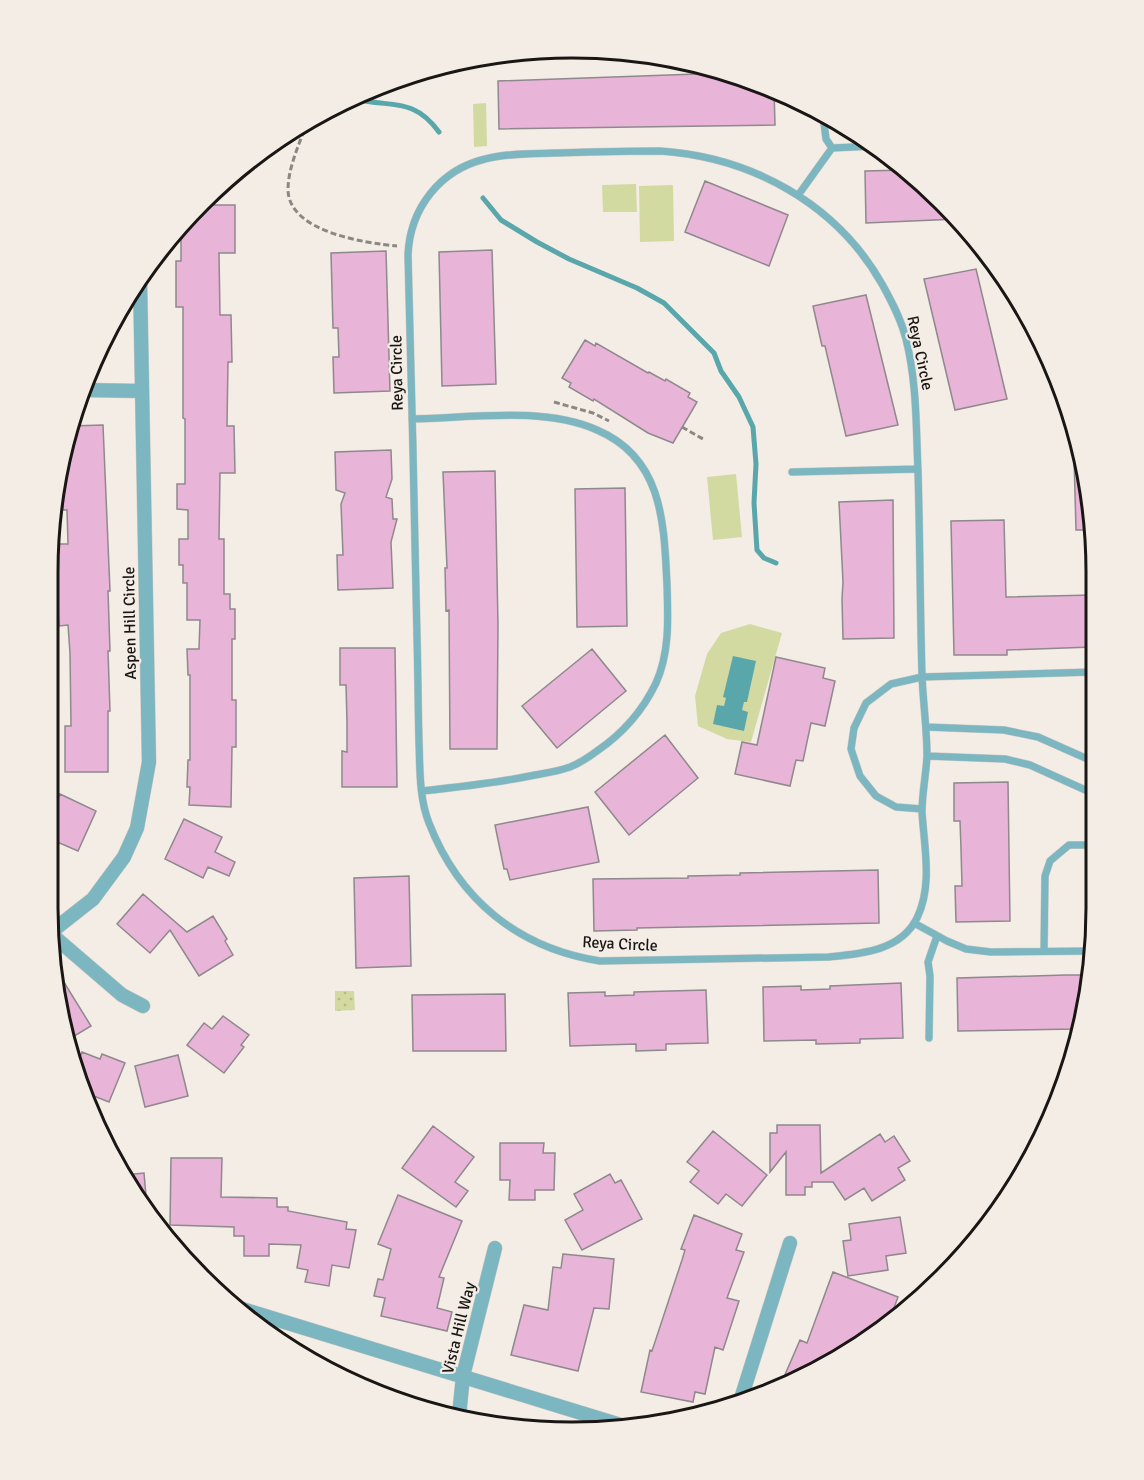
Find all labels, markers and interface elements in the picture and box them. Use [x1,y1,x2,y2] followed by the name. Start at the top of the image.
[902,314,938,392] street label: Reya Circle
[386,335,408,411] street label: Reya Circle
[119,566,141,680] street label: Aspen Hill Circle
[582,932,658,956] street label: Reya Circle
[438,1279,480,1376] street label: Vista Hill Way

